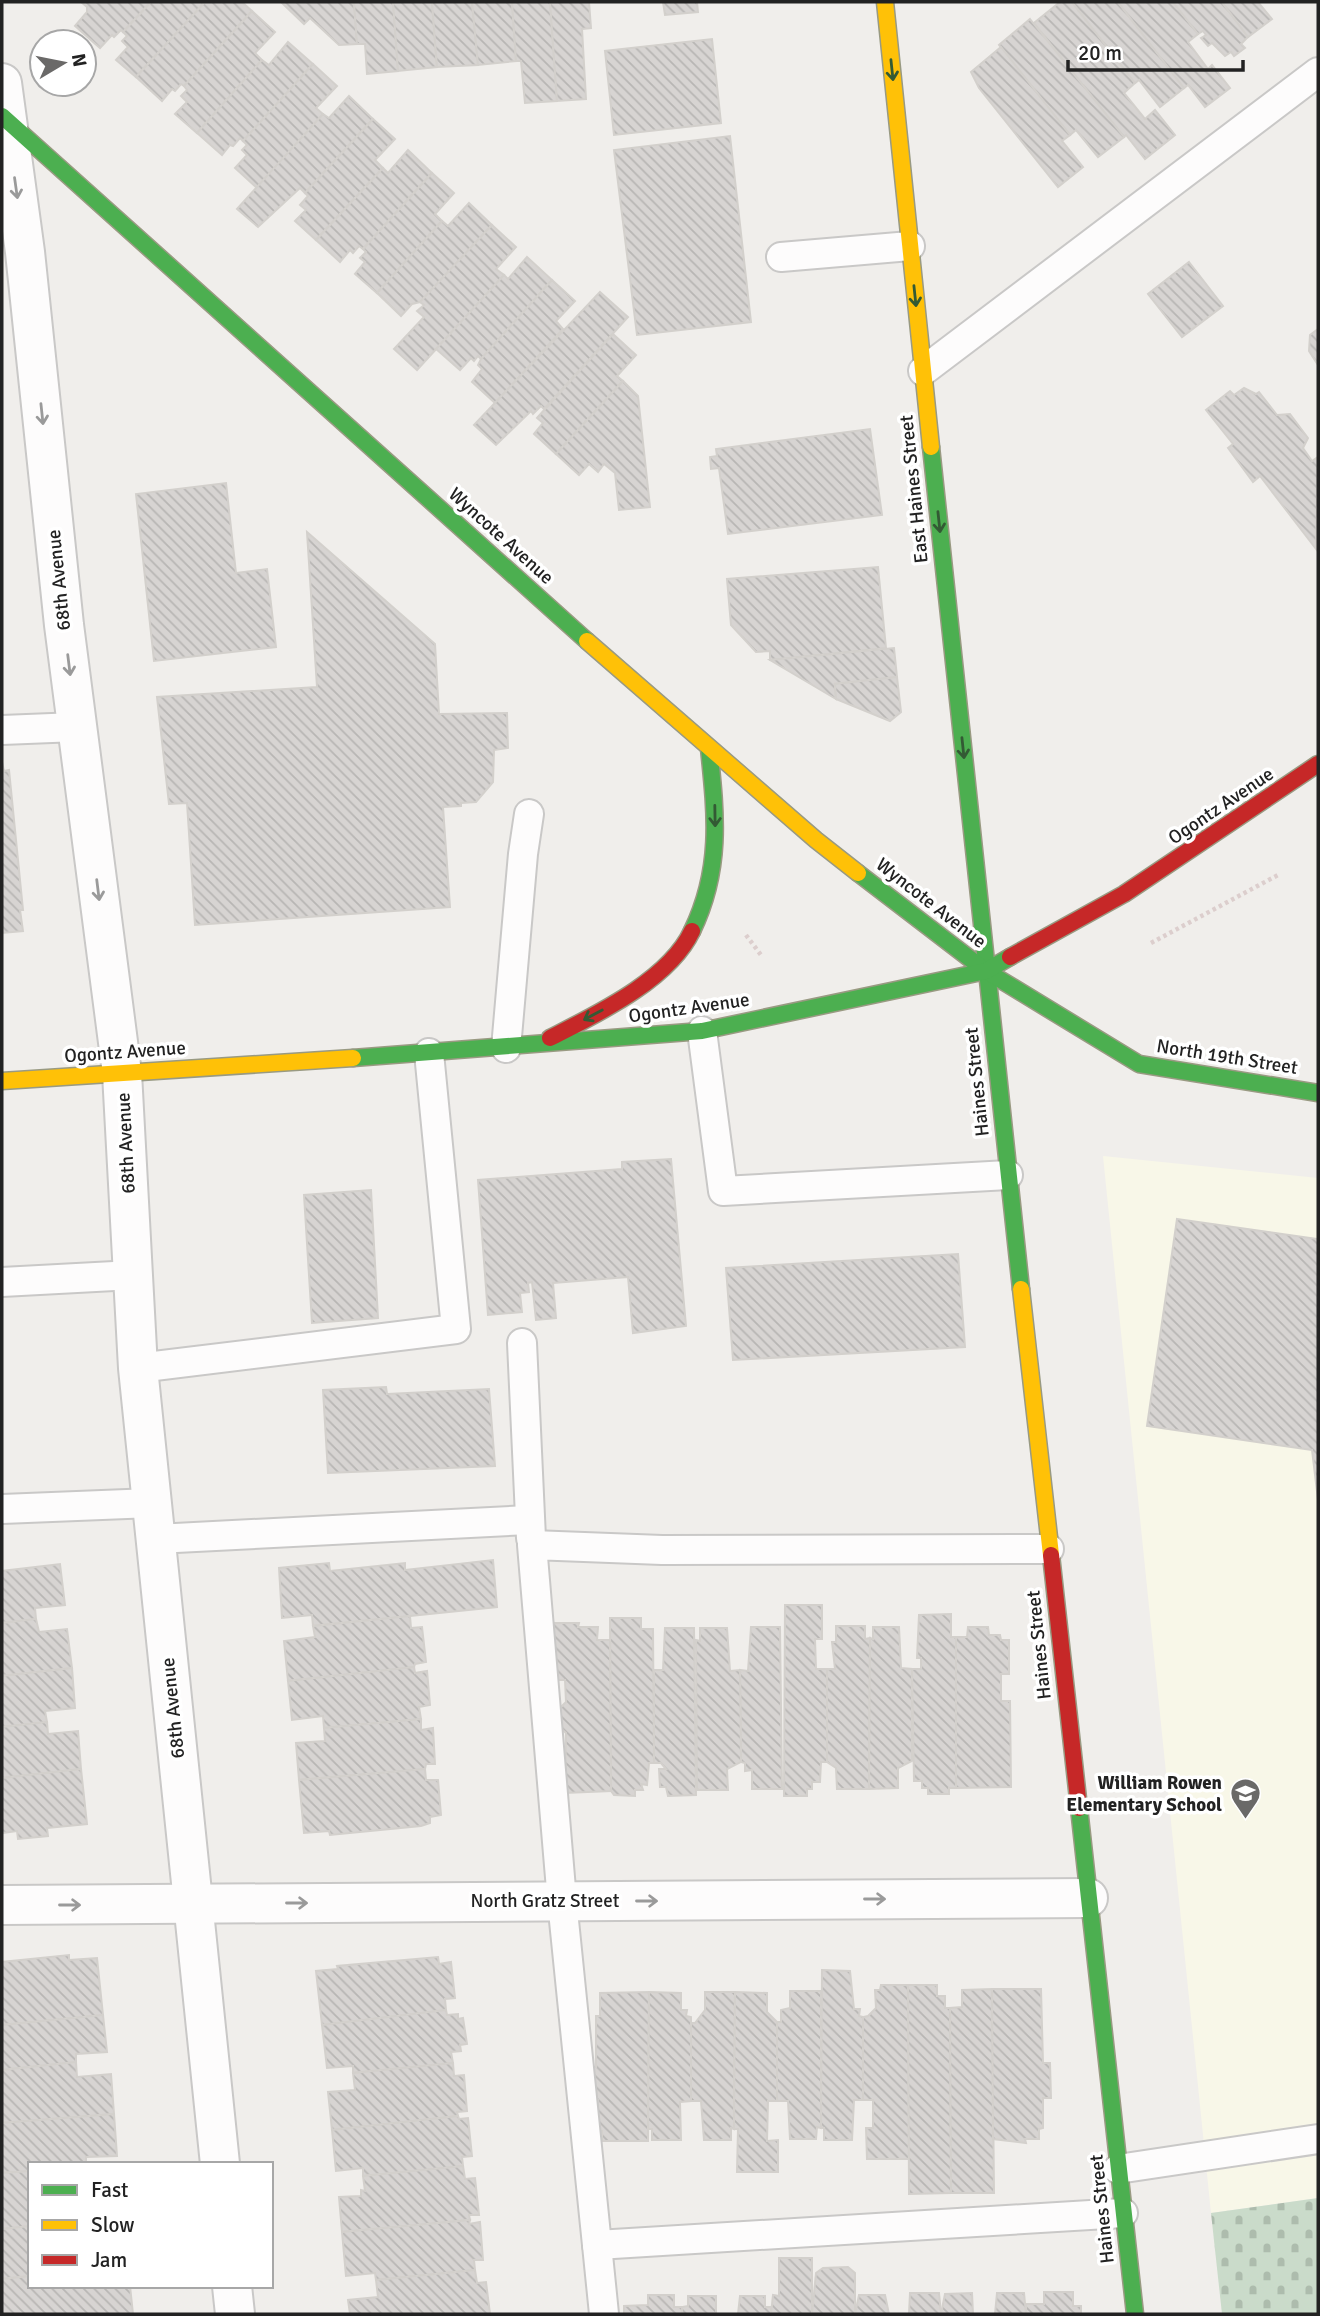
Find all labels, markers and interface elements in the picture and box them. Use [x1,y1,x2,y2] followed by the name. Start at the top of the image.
[28,28,98,98] north arrow
[1068,28,1243,72] scale bar
[1078,40,1122,66] text: 20 m
[66,52,92,69] text: N
[885,58,898,80] one-way arrow
[10,176,23,199] one-way arrow
[909,284,922,307] one-way arrow
[36,402,49,425] one-way arrow
[894,413,934,564] street label: East Haines Street
[443,482,559,590] street label: Wyncote Avenue
[933,510,946,533] one-way arrow
[42,528,76,632] street label: 68th Avenue
[62,653,75,676] one-way arrow
[956,737,969,759] one-way arrow
[1164,762,1278,850] street label: Ogontz Avenue
[708,804,722,827] one-way arrow
[871,852,991,954] street label: Wyncote Avenue
[92,879,105,901] one-way arrow
[627,988,751,1028] street label: Ogontz Avenue
[583,1009,604,1022] one-way arrow
[959,1026,995,1138] street label: Haines Street
[1155,1034,1300,1080] street label: North 19th Street
[63,1036,187,1068] street label: Ogontz Avenue
[111,1092,141,1194] street label: 68th Avenue
[1021,1589,1057,1701] street label: Haines Street
[156,1656,190,1760] street label: 68th Avenue
[1066,1771,1222,1817] place label: William Rowen Elementary School
[1228,1777,1262,1821] school or university icon: William Rowen Elementary School
[471,1889,620,1913] street label: North Gratz Street
[863,1892,886,1906] one-way arrow
[636,1894,659,1908] one-way arrow
[286,1896,309,1910] one-way arrow
[58,1898,81,1912] one-way arrow
[1084,2153,1120,2265] street label: Haines Street
[28,2162,273,2288] legend
[91,2177,128,2203] text: Fast
[91,2212,135,2238] text: Slow
[91,2247,127,2273] text: Jam

